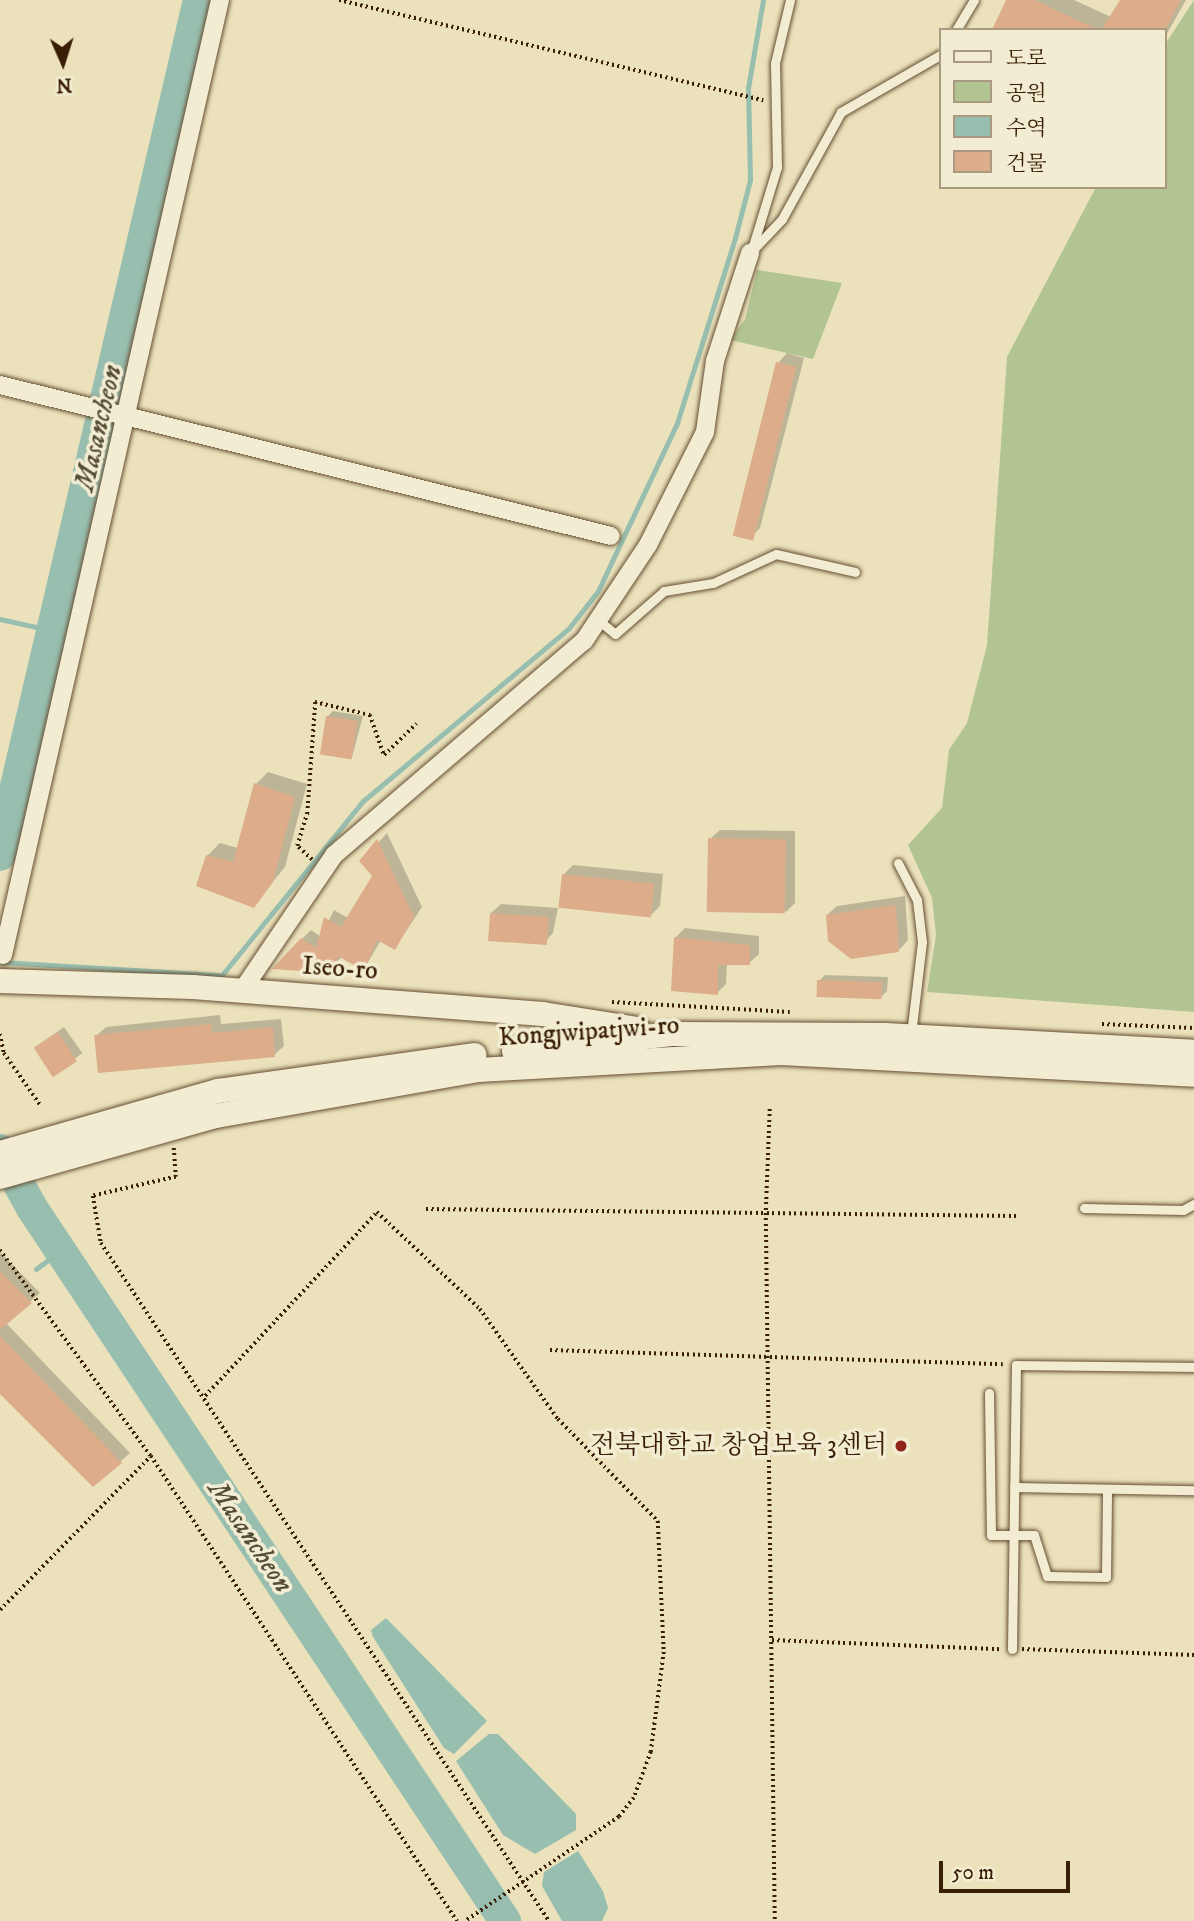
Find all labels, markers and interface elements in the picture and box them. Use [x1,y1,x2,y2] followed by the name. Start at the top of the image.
[28,28,98,98] north arrow
[939,28,1166,189] legend
[1006,46,1047,72] text: 도로
[56,73,73,96] text: N
[1006,81,1047,107] text: 공원
[1006,116,1047,142] text: 수역
[1006,151,1047,177] text: 건물
[68,362,130,494] water label: Masancheon
[301,951,379,987] street label: Iseo-ro
[498,1010,680,1054] street label: Kongjwipatjwi-ro
[590,1430,887,1462] place label: 전북대학교 창업보육 3센터
[893,1438,909,1454] marker: 전북대학교 창업보육 3센터
[200,1474,300,1600] water label: Masancheon
[942,1848,1073,1892] scale bar
[952,1860,994,1886] text: 50 m

